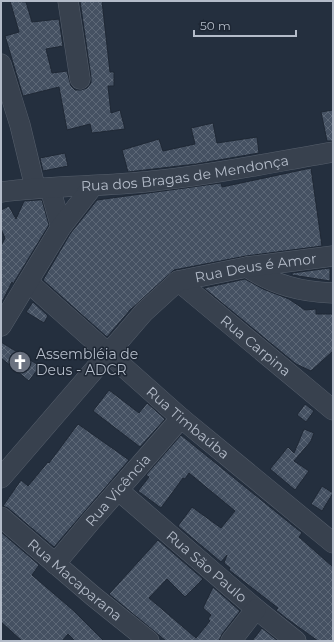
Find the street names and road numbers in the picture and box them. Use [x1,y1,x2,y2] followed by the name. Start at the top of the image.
[81,151,290,195] street label: Rua dos Bragas de Mendonça
[193,249,318,286] street label: Rua Deus é Amor
[217,311,294,380] street label: Rua Carpina
[143,383,233,463] street label: Rua Timbaúba
[81,450,154,530] street label: Rua Vicência
[163,527,251,606] street label: Rua São Paulo
[24,535,126,625] street label: Rua Macaparana

